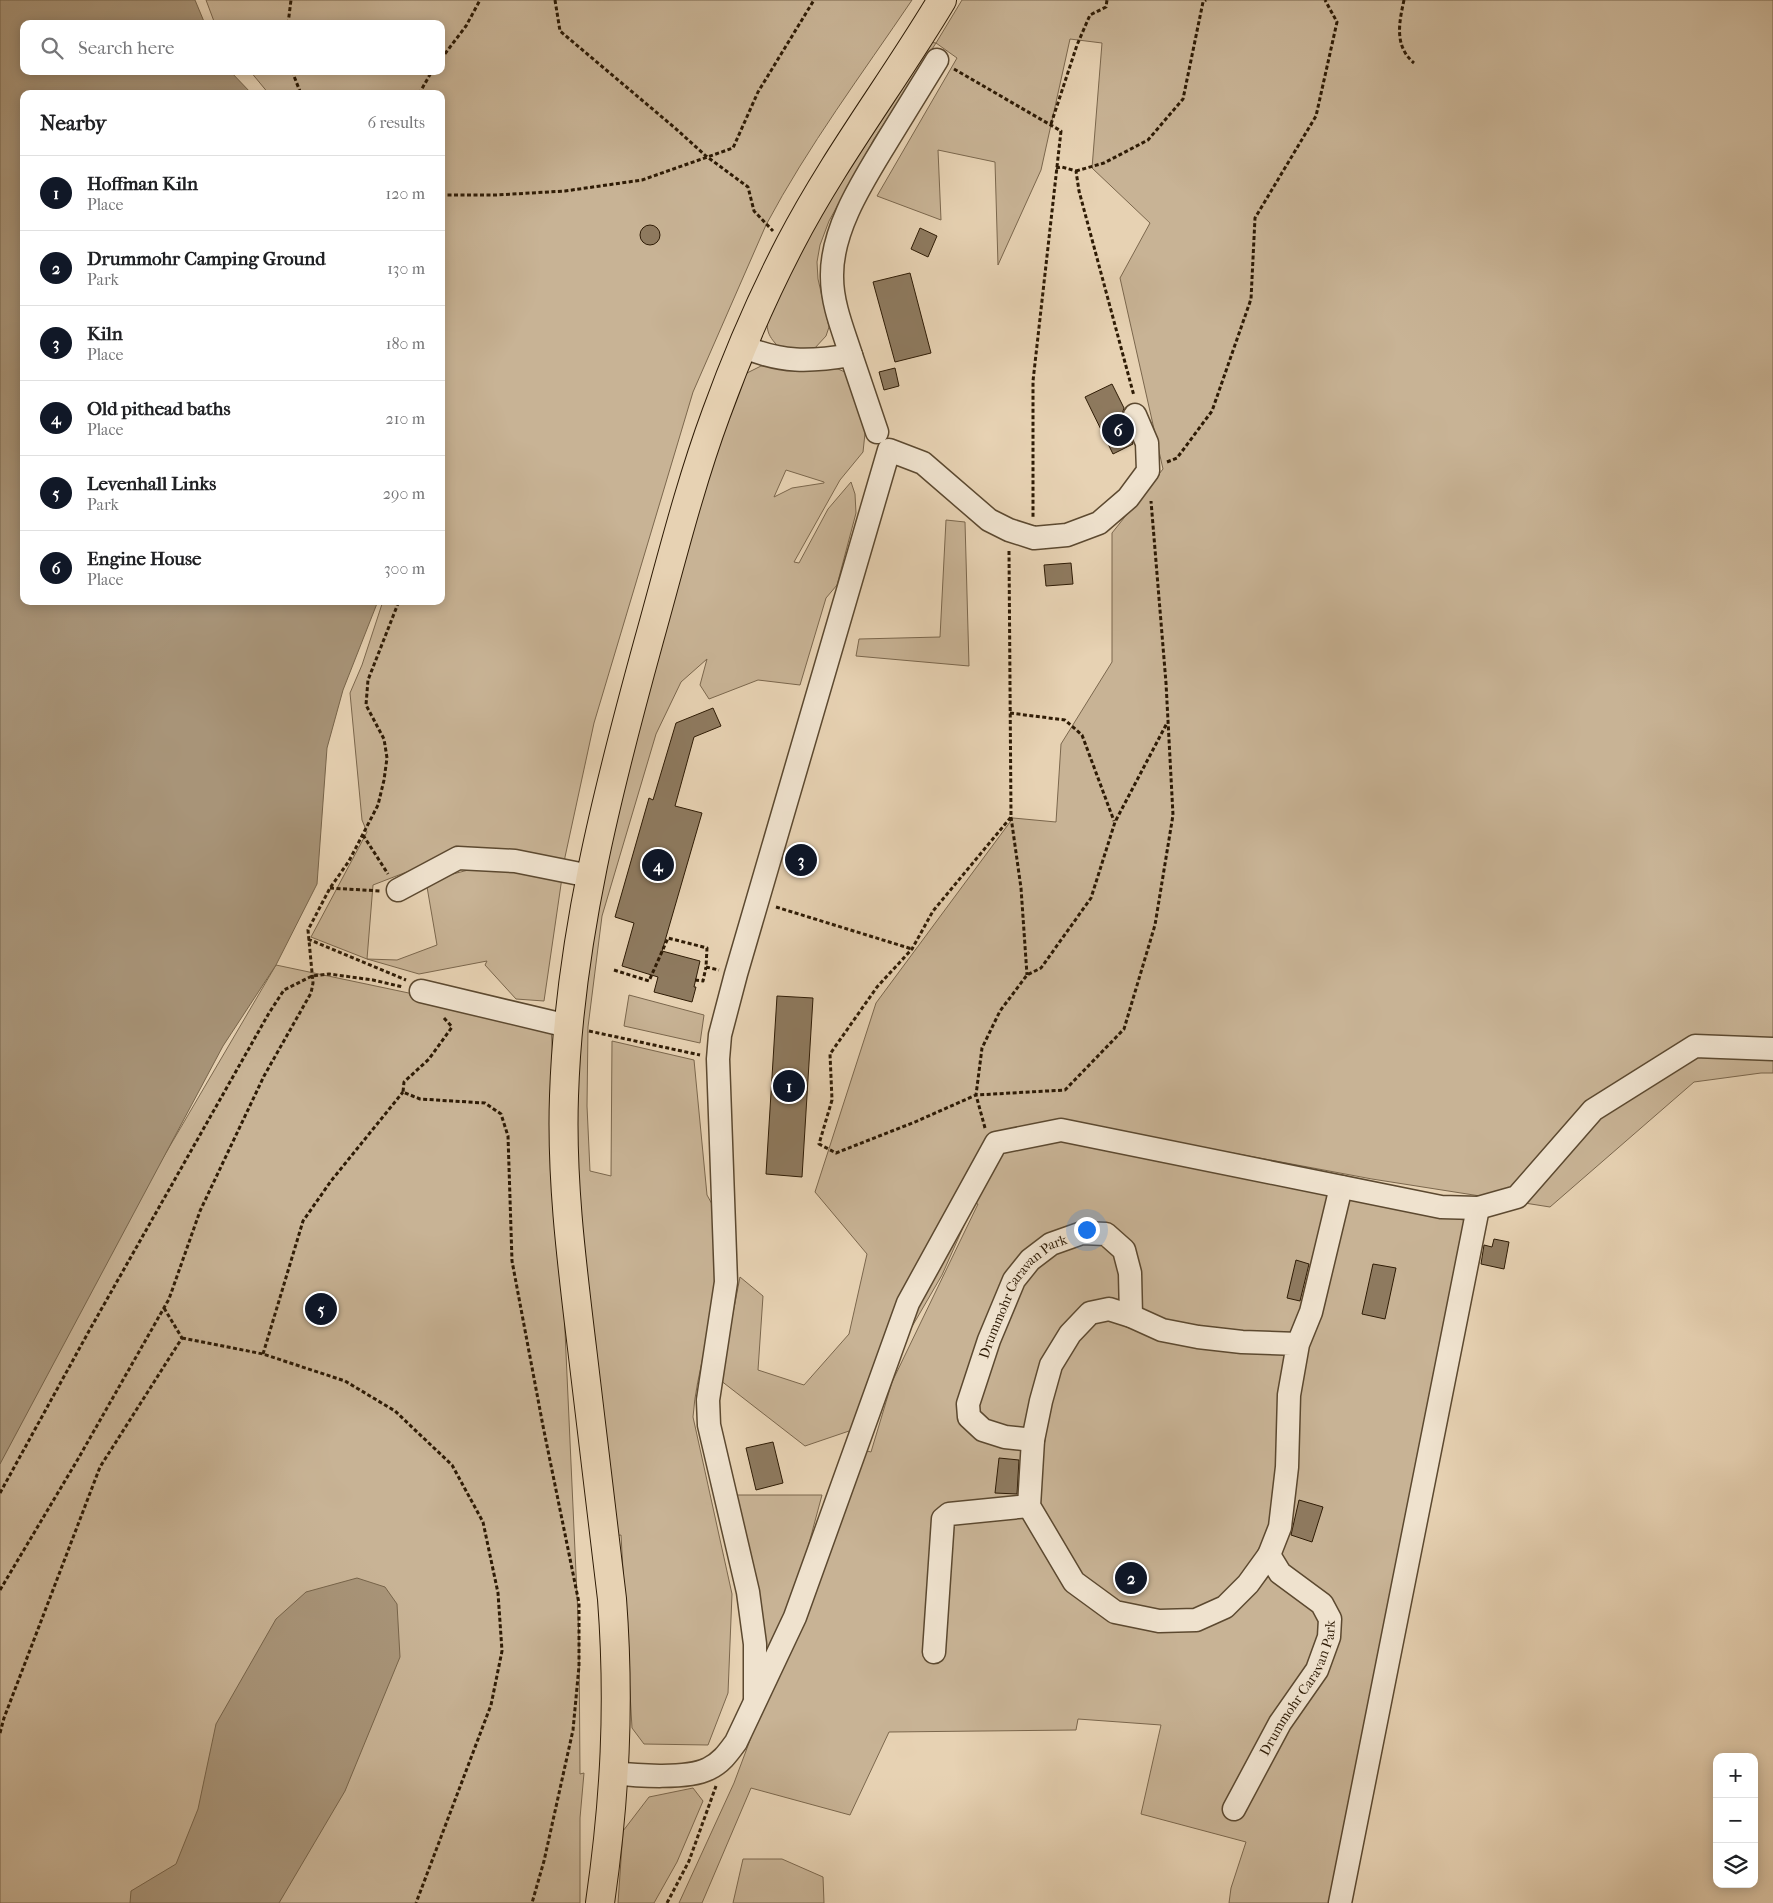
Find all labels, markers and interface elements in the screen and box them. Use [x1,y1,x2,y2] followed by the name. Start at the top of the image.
[20,20,445,75] search box
[38,34,66,62] icon: search
[78,37,174,59] text: Search here
[40,111,106,135] text: Nearby
[367,113,425,132] text: 6 results
[87,173,198,195] text: Hoffman Kiln
[53,184,59,203] text: 1
[386,184,425,203] text: 120 m
[87,195,123,214] text: Place
[87,248,326,270] text: Drummohr Camping Ground
[52,259,60,278] text: 2
[387,259,425,278] text: 130 m
[87,270,119,289] text: Park
[87,323,123,345] text: Kiln
[53,334,59,353] text: 3
[386,334,425,353] text: 180 m
[87,345,123,364] text: Place
[87,398,230,420] text: Old pithead baths
[51,409,61,428] text: 4
[386,409,425,428] text: 210 m
[1102,411,1134,449] pin: 6
[87,420,123,439] text: Place
[87,473,216,495] text: Levenhall Links
[53,484,59,503] text: 5
[383,484,425,503] text: 290 m
[87,495,119,514] text: Park
[87,548,201,570] text: Engine House
[52,559,60,578] text: 6
[384,559,425,578] text: 300 m
[87,570,123,589] text: Place
[785,841,817,879] pin: 3
[642,846,674,884] pin: 4
[773,1067,805,1105] pin: 1
[1074,1217,1100,1243] your location
[975,1230,1070,1361] street label: Drummohr Caravan Park
[305,1290,337,1328] pin: 5
[1115,1559,1147,1597] pin: 2
[1256,1619,1338,1758] street label: Drummohr Caravan Park
[1713,1753,1758,1888] map controls
[1713,1753,1758,1798] button: +
[1713,1798,1758,1843] button: −
[1713,1843,1758,1888] button: layers

